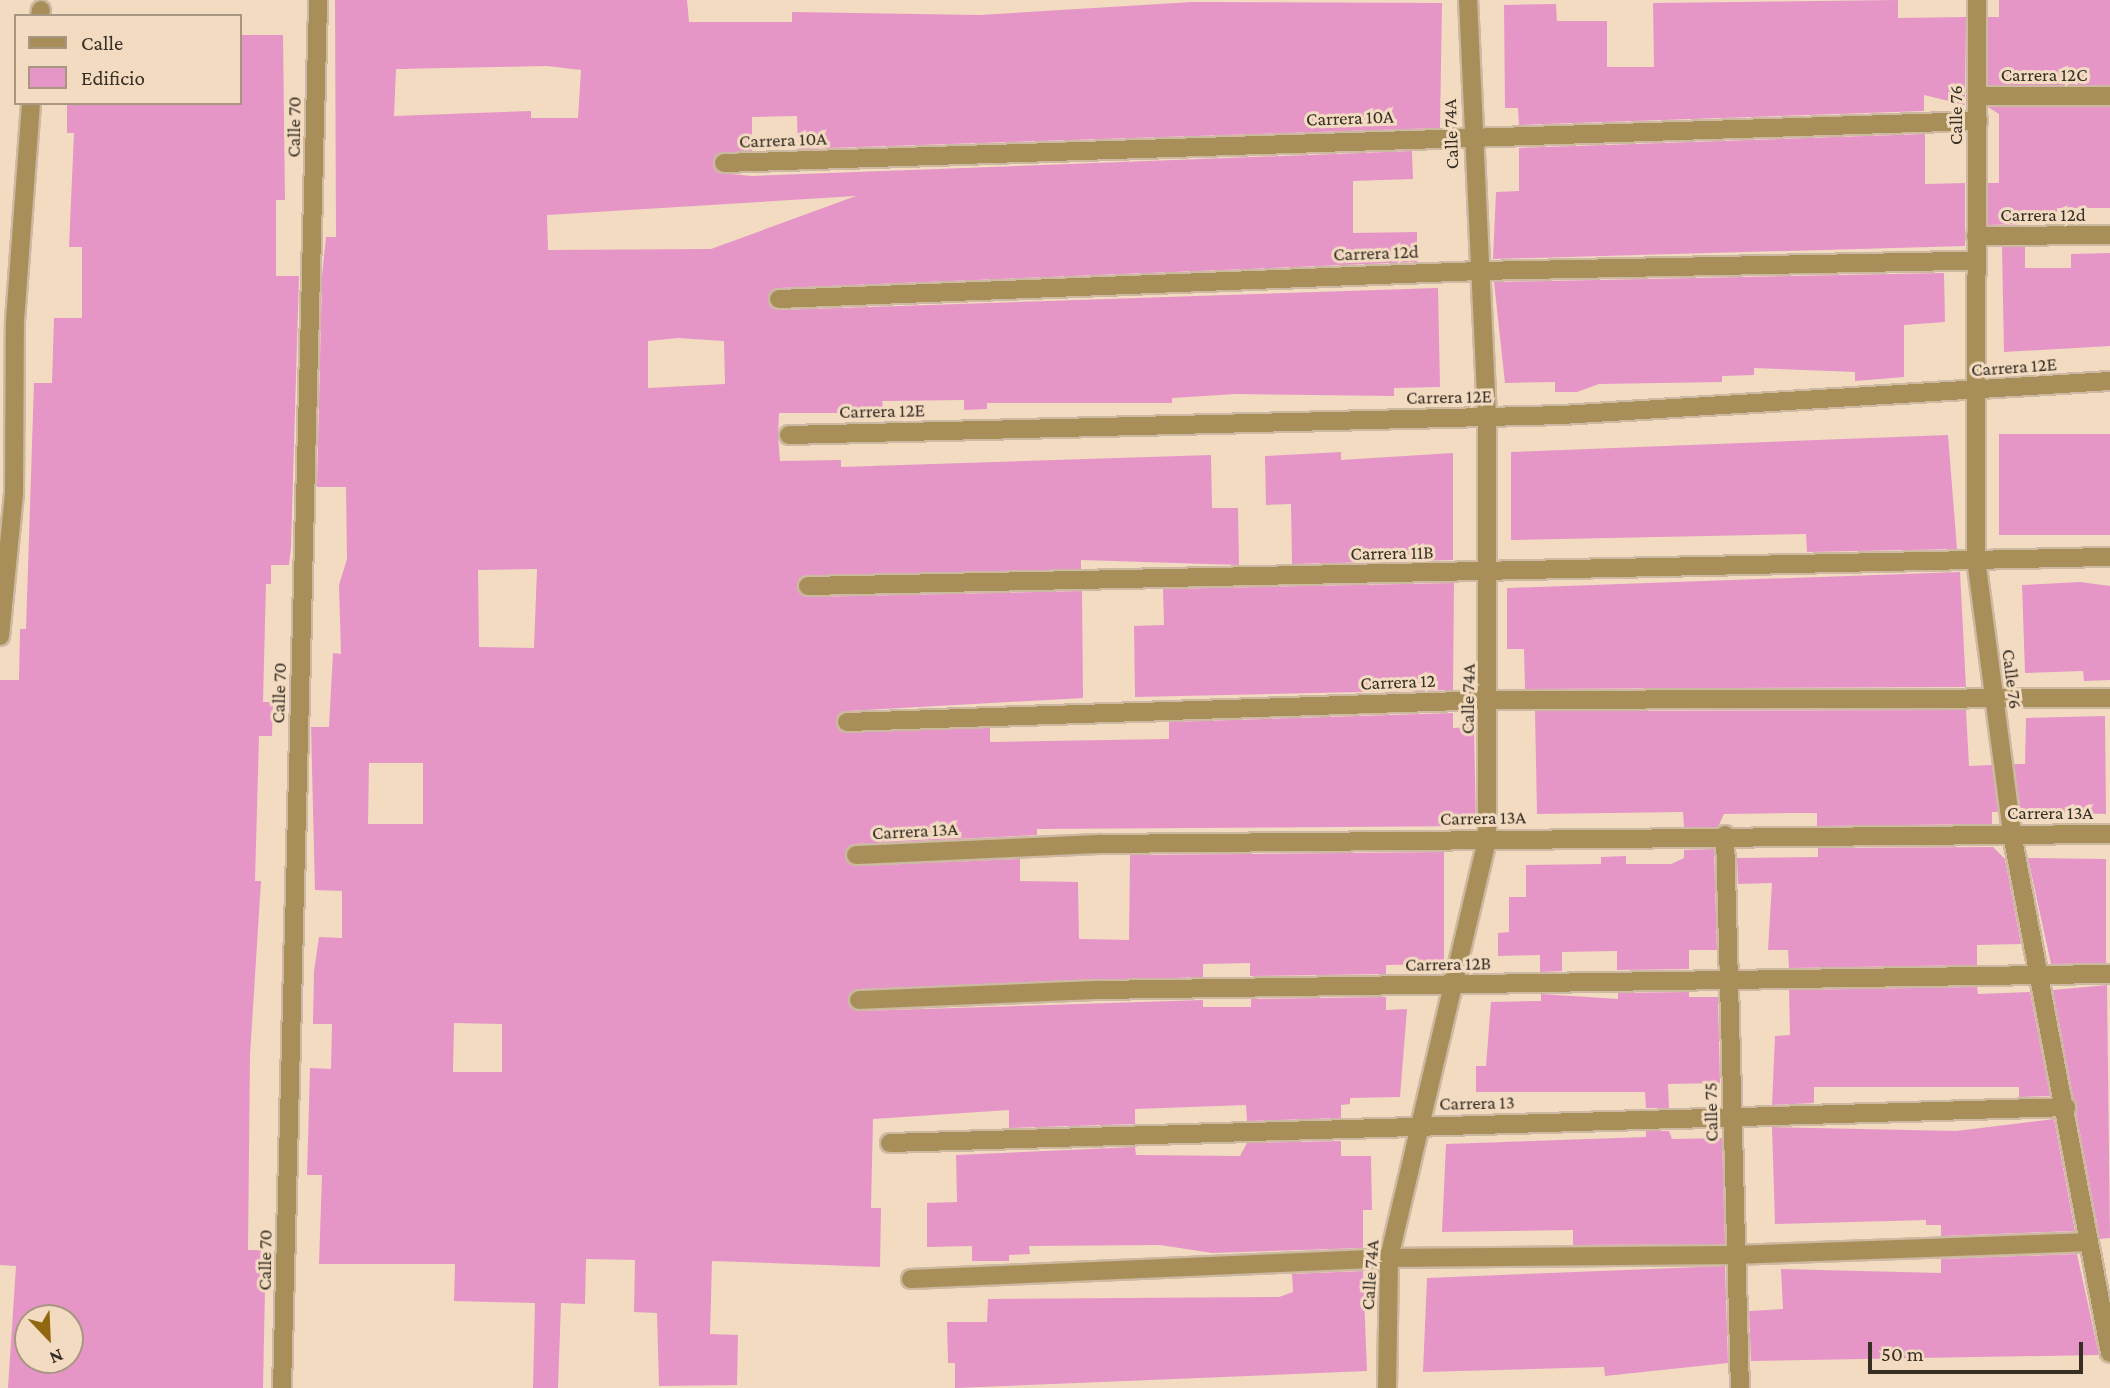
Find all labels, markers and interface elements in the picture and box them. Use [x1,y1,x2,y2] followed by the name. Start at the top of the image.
[14,14,242,105] legend
[81,31,123,55] text: Calle
[2001,64,2087,86] street label: Carrera 12C
[81,66,145,90] text: Edificio
[1945,85,1967,145] street label: Calle 76
[282,96,306,158] street label: Calle 70
[1438,98,1464,170] street label: Calle 74A
[1306,105,1394,131] street label: Carrera 10A
[739,127,827,153] street label: Carrera 10A
[2000,204,2086,226] street label: Carrera 12d
[1333,240,1419,266] street label: Carrera 12d
[1970,353,2058,381] street label: Carrera 12E
[1406,385,1492,409] street label: Carrera 12E
[839,399,925,423] street label: Carrera 12E
[1350,541,1434,565] street label: Carrera 11B
[1997,648,2027,710] street label: Calle 76
[267,662,291,724] street label: Calle 70
[1456,664,1480,734] street label: Calle 74A
[1360,669,1436,695] street label: Carrera 12
[2007,802,2093,824] street label: Carrera 13A
[1440,806,1526,830] street label: Carrera 13A
[871,817,959,845] street label: Carrera 13A
[1405,952,1491,976] street label: Carrera 12B
[1699,1082,1723,1142] street label: Calle 75
[1439,1091,1515,1115] street label: Carrera 13
[253,1229,277,1291] street label: Calle 70
[1356,1239,1384,1311] street label: Calle 74A
[14,1304,84,1374] north arrow
[1872,1328,2087,1372] scale bar
[1881,1342,1924,1366] text: 50 m
[47,1345,67,1369] text: N

